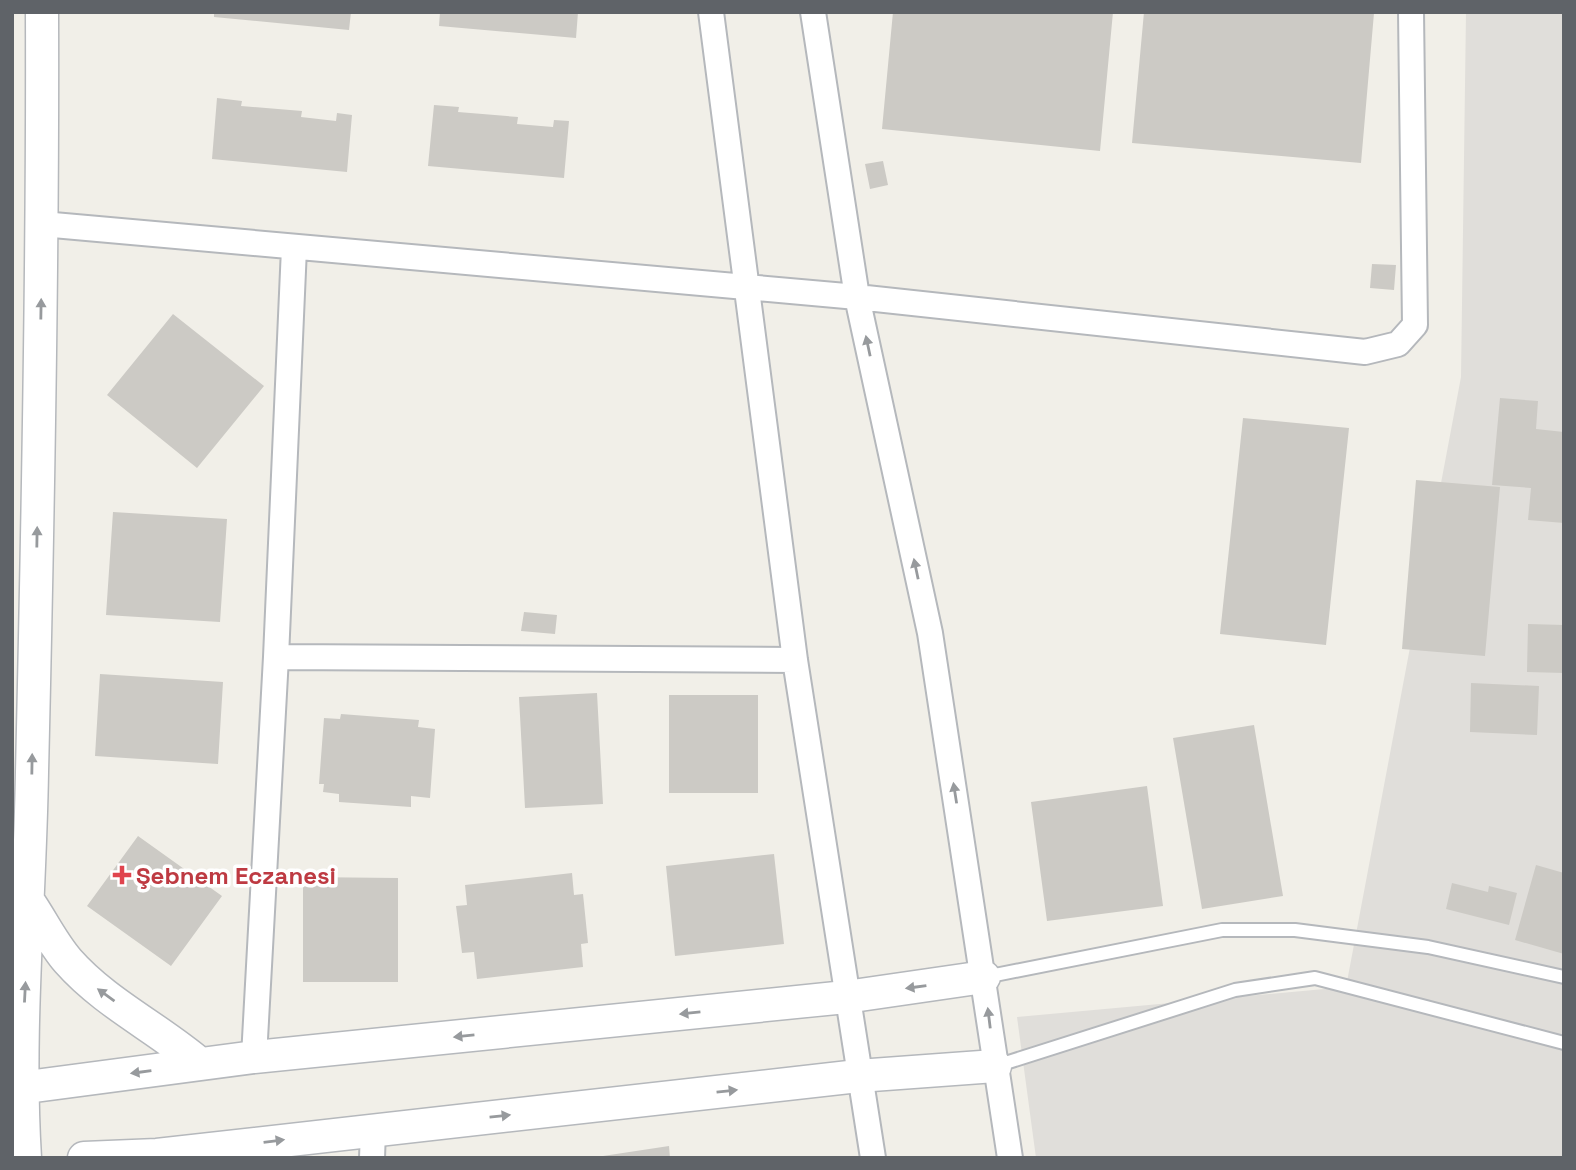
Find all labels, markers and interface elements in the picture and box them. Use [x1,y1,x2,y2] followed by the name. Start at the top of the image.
[35,298,47,320] one-way arrow
[862,335,873,357] one-way arrow
[31,526,43,548] one-way arrow
[911,558,922,580] one-way arrow
[27,753,38,775] one-way arrow
[949,782,960,804] one-way arrow
[136,860,336,891] place label: Şebnem Eczanesi
[114,867,130,883] marker: Şebnem Eczanesi
[20,981,31,1003] one-way arrow
[905,982,927,993] one-way arrow
[97,987,115,1002] one-way arrow
[984,1006,995,1028] one-way arrow
[679,1007,701,1018] one-way arrow
[453,1030,475,1041] one-way arrow
[130,1067,152,1078] one-way arrow
[716,1085,738,1096] one-way arrow
[490,1110,512,1121] one-way arrow
[264,1136,286,1147] one-way arrow

